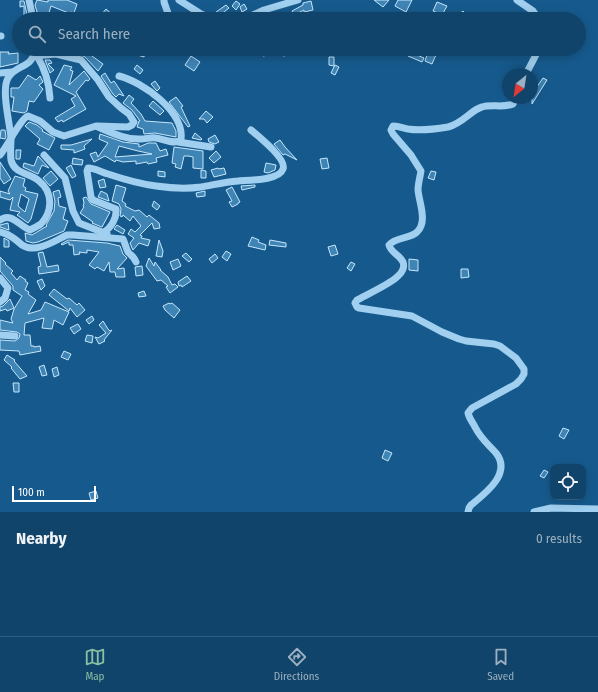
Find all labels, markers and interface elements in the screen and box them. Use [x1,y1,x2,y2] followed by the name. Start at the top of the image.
[12,12,586,56] search box
[26,23,48,45] icon: search
[58,25,130,43] text: Search here
[502,68,538,104] north arrow
[550,464,586,500] map controls
[550,464,586,500] button: locate
[12,484,96,503] scale bar
[18,486,45,499] text: 100 m
[16,528,67,549] text: Nearby
[536,531,582,546] text: 0 results
[84,646,106,683] tab: Map
[274,646,319,683] tab: Directions
[487,646,514,683] tab: Saved

